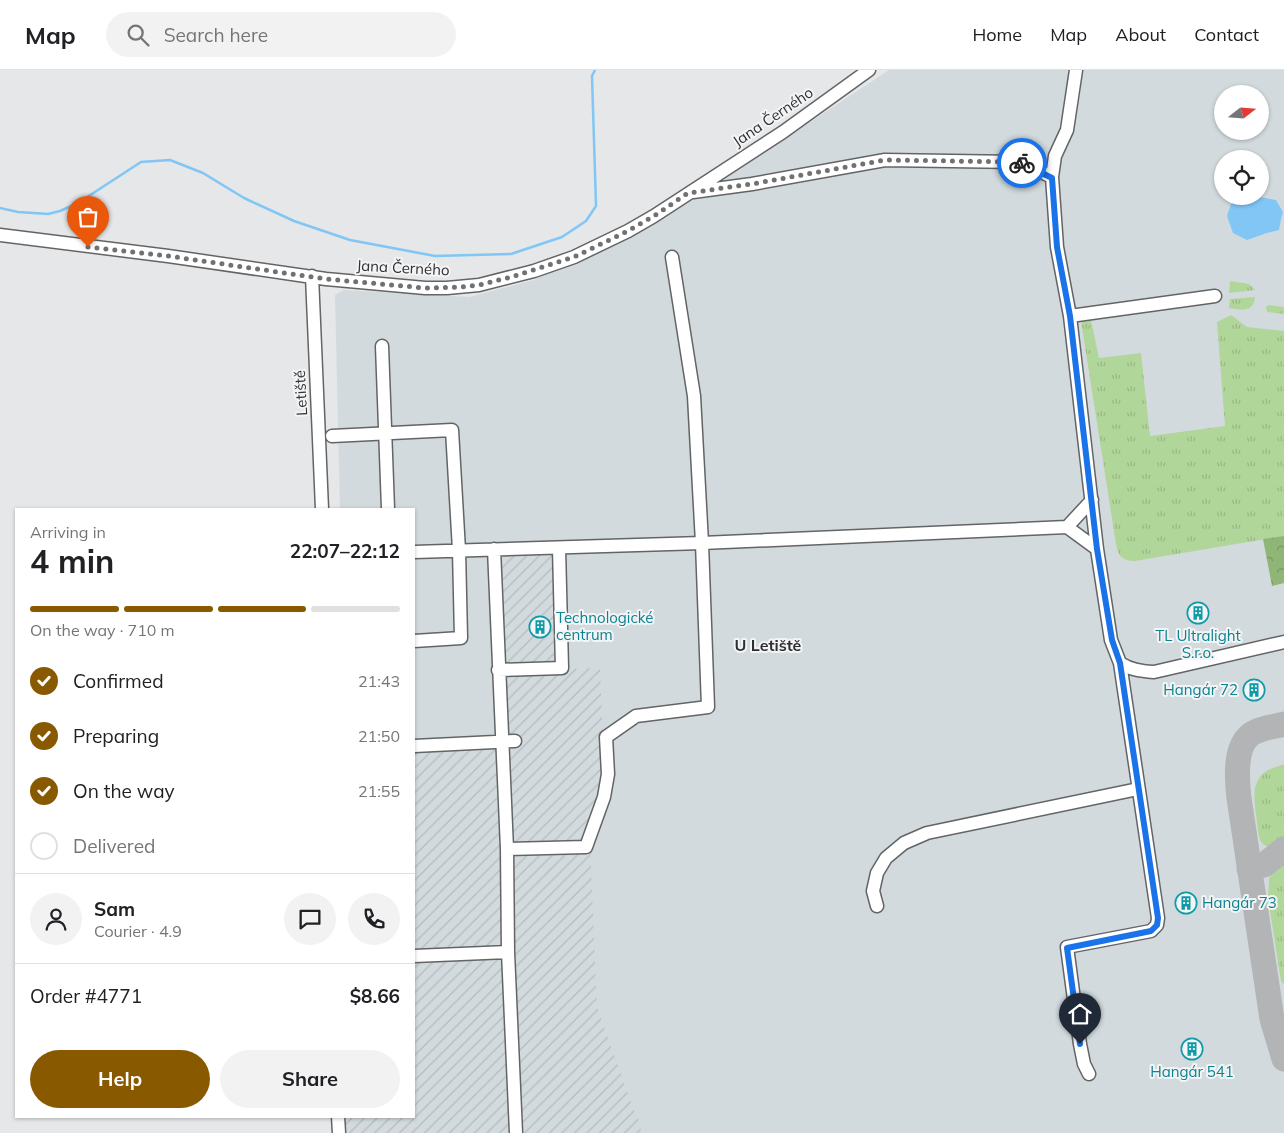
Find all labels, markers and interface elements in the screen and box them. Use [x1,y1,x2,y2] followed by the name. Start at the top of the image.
[106,12,456,57] search box
[25,20,76,50] text: Map
[124,21,152,49] icon: search
[164,23,268,47] text: Search here
[972,23,1022,46] text: Home
[1050,23,1087,46] text: Map
[1115,23,1166,46] text: About
[1194,23,1259,46] text: Contact
[729,83,817,151] street label: Jana Černého
[1214,85,1269,140] north arrow
[1214,85,1269,205] map controls
[997,138,1047,188] courier
[1008,149,1036,177] icon: bike
[1214,150,1269,205] button: locate
[67,196,109,247] pin
[74,203,102,231] icon: bag
[356,256,450,279] street label: Jana Černého
[290,370,311,416] street label: Letiště
[30,522,106,542] text: Arriving in
[290,539,400,563] text: 22:07–22:12
[30,541,114,581] text: 4 min
[1186,601,1210,625] building icon: TL Ultralight S.r.o.
[556,608,654,644] place label: Technologické centrum
[528,615,552,639] building icon: Technologické centrum
[30,620,175,640] text: On the way · 710 m
[1155,626,1241,662] place label: TL Ultralight S.r.o.
[735,635,802,655] district label: U Letiště
[30,667,58,695] icon: check
[73,669,164,693] text: Confirmed
[358,671,400,691] text: 21:43
[1242,678,1266,702] building icon: Hangár 72
[1163,680,1238,699] place label: Hangár 72
[30,722,58,750] icon: check
[73,724,159,748] text: Preparing
[358,726,400,746] text: 21:50
[30,777,58,805] icon: check
[73,779,175,803] text: On the way
[358,781,400,801] text: 21:55
[73,834,155,858] text: Delivered
[1174,891,1198,915] building icon: Hangár 73
[30,893,82,945] button: person
[284,893,336,945] button: chat
[348,893,400,945] button: phone
[1202,893,1277,912] place label: Hangár 73
[94,897,135,921] text: Sam
[94,921,182,941] text: Courier · 4.9
[30,984,142,1008] text: Order #4771
[350,984,400,1008] text: $8.66
[1059,993,1101,1044] pin
[1066,1000,1094,1028] icon: home
[1180,1037,1204,1061] building icon: Hangár 541
[30,1050,210,1108] button: Help
[220,1050,400,1108] button: Share
[1150,1062,1234,1081] place label: Hangár 541

